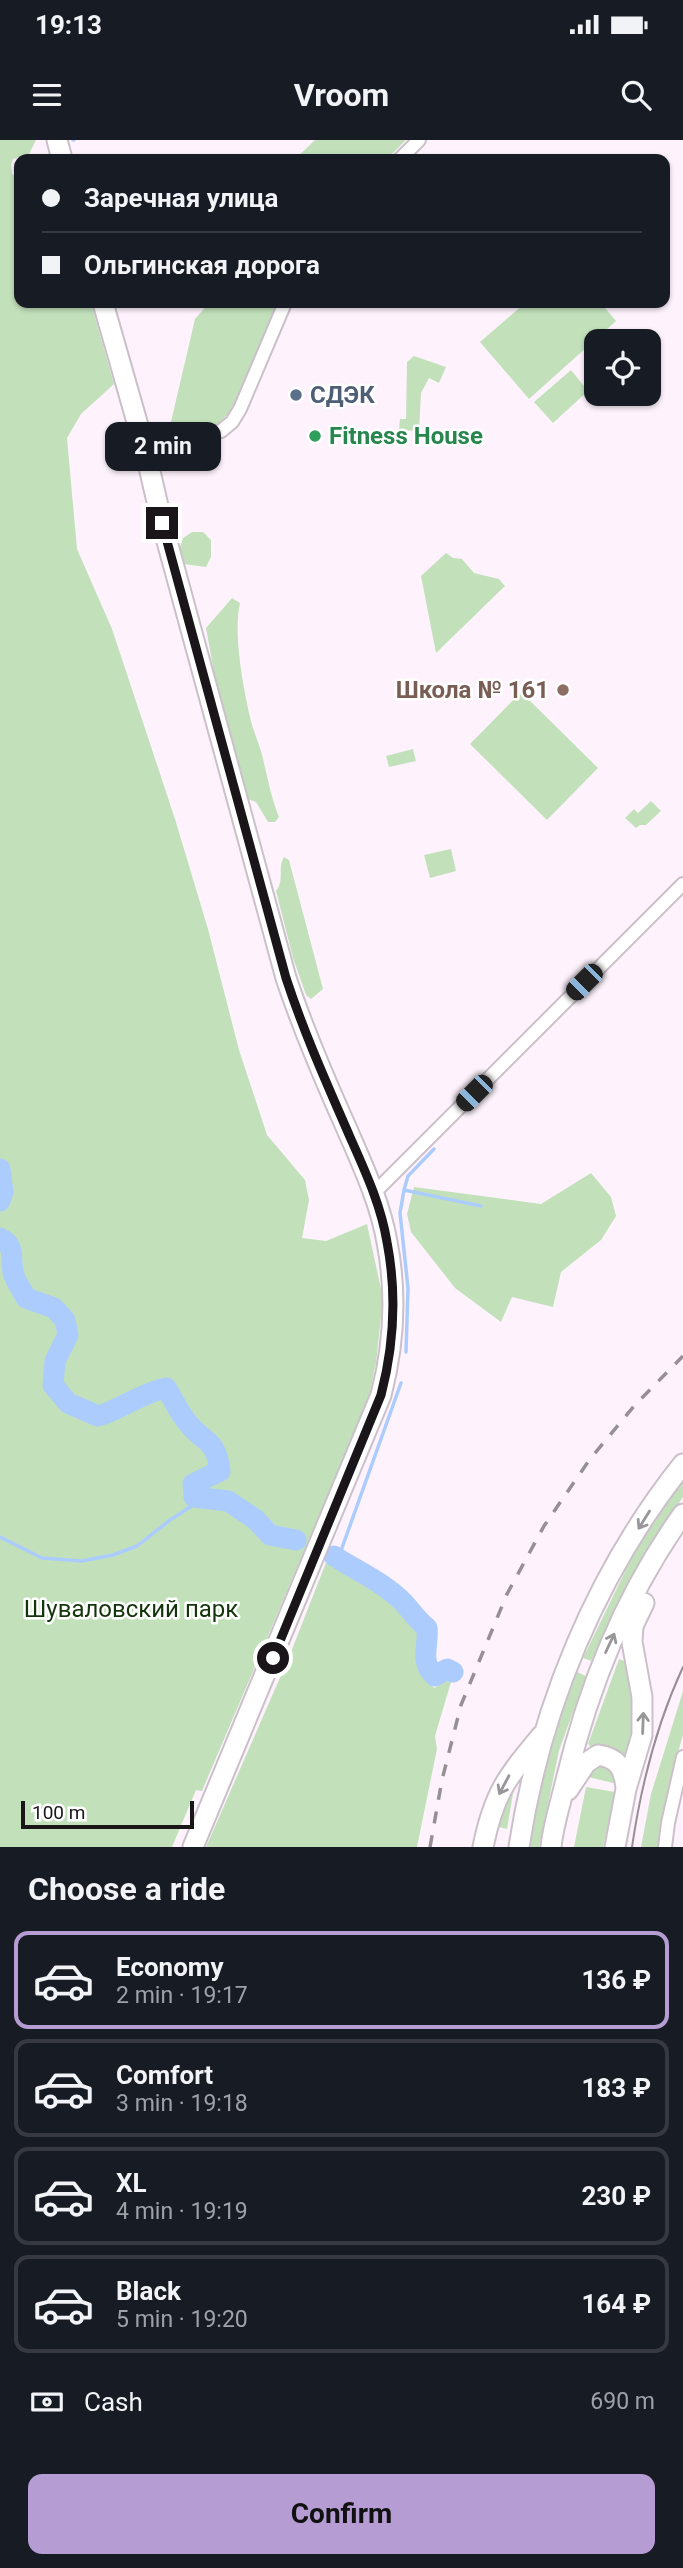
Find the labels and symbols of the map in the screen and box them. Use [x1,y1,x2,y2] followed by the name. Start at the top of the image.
[310,381,375,409] place label: СДЭК
[288,387,304,403] marker: СДЭК
[104,422,220,470] callout: 2 min
[329,422,483,450] place label: Fitness House
[307,428,323,444] marker: Fitness House
[146,507,178,539] route end
[396,676,549,704] place label: Школа № 161
[555,682,571,698] marker: Школа № 161
[562,960,607,1004] car
[452,1071,497,1115] car
[636,1509,650,1529] one-way arrow
[24,1595,238,1623] park label: Шуваловский парк
[604,1633,617,1654] one-way arrow
[257,1642,289,1674] route start
[636,1712,649,1735] one-way arrow
[496,1774,510,1794] one-way arrow
[21,1798,194,1830] scale bar

